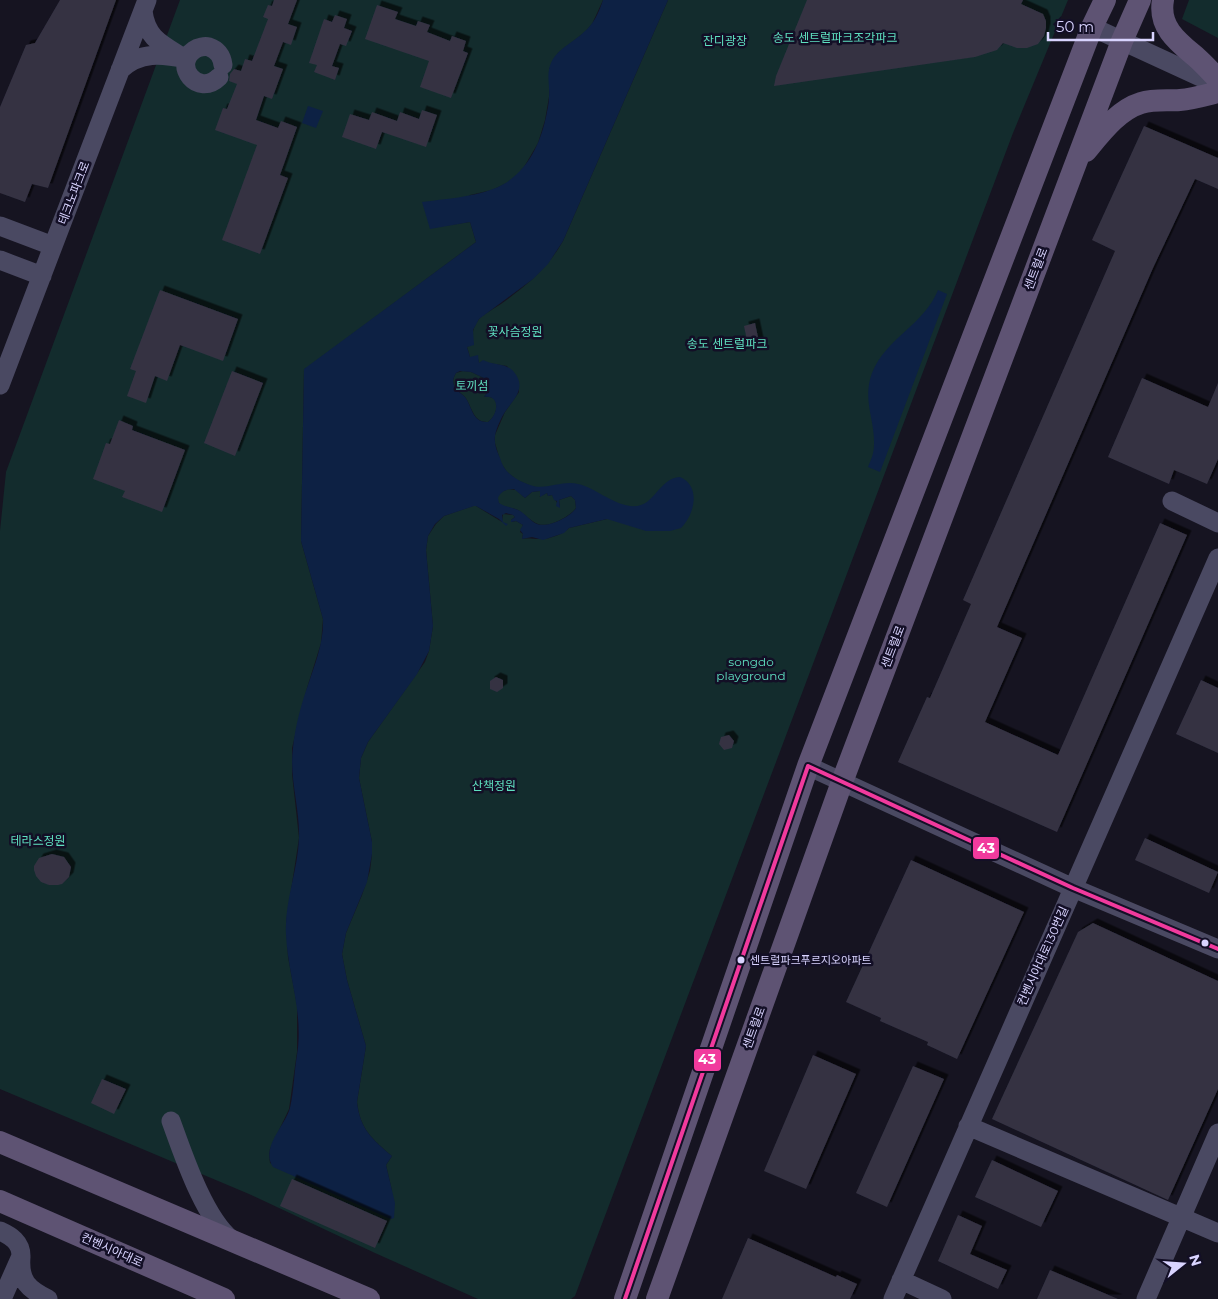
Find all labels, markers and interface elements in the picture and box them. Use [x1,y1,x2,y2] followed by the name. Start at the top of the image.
[1048,10,1153,42] scale bar
[1056,17,1094,36] text: 50 m
[773,30,897,45] park label: 송도 센트럴파크조각파크
[703,33,747,48] park label: 잔디광장
[55,159,92,226] street label: 테크노파크로
[1021,246,1050,292] street label: 센트럴로
[487,324,543,339] park label: 꽃사슴정원
[687,336,767,351] park label: 송도 센트럴파크
[455,378,489,393] park label: 토끼섬
[878,624,907,670] street label: 센트럴로
[716,654,786,683] park label: songdo playground
[472,778,516,793] park label: 산책정원
[10,833,66,848] park label: 테라스정원
[972,836,1000,860] line badge: 43
[977,839,995,857] text: 43
[1014,904,1071,1008] street label: 컨벤시아대로130번길
[1200,938,1210,948] unlabelled marker
[750,953,871,967] place label: 센트럴파크푸르지오아파트
[736,955,746,965] marker: 센트럴파크푸르지오아파트
[739,1005,768,1051] street label: 센트럴로
[693,1048,722,1072] line badge: 43
[698,1050,716,1068] text: 43
[79,1229,146,1270] street label: 컨벤시아대로
[1158,1239,1208,1289] north arrow
[1185,1252,1206,1268] text: N

